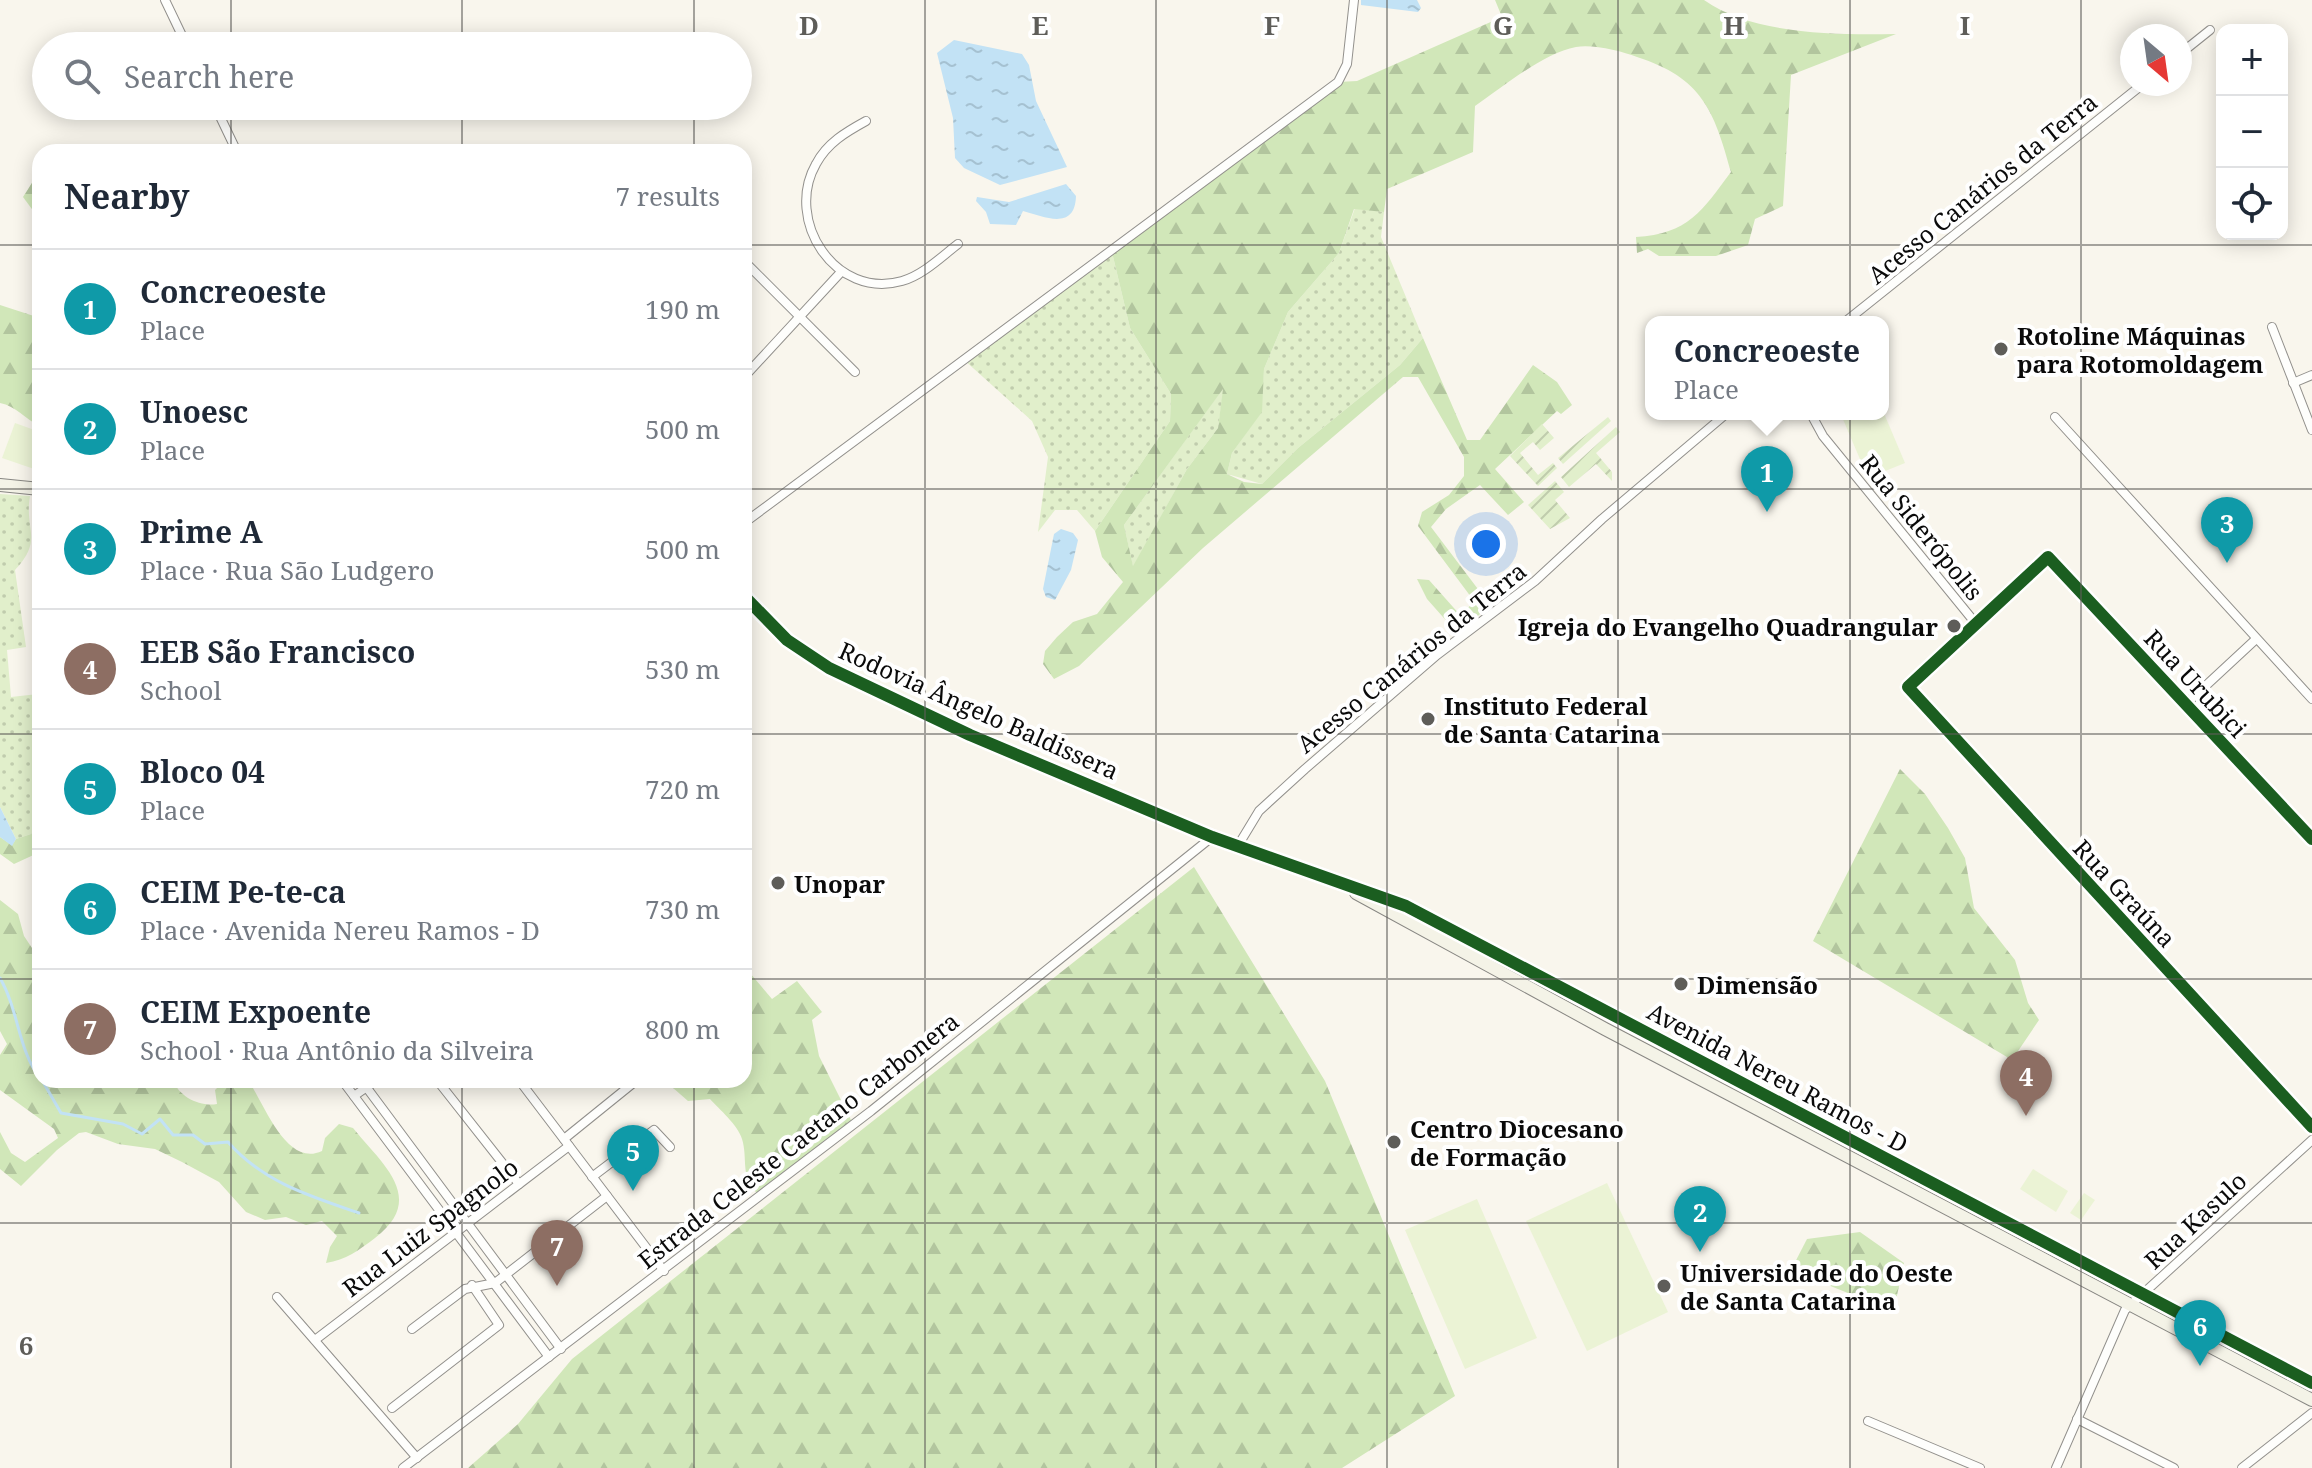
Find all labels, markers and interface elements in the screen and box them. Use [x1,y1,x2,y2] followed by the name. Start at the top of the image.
[799,7,819,43] text: D
[1032,7,1049,43] text: E
[1264,7,1280,43] text: F
[1493,7,1513,43] text: G
[1723,7,1745,43] text: H
[1960,7,1970,43] text: I
[2120,24,2192,96] north arrow
[2216,24,2288,240] map controls
[2216,24,2288,96] button: +
[32,32,752,120] search box
[60,54,104,98] icon: search
[124,56,294,97] text: Search here
[1860,85,2104,291] street label: Acesso Canários da Terra
[2216,96,2288,168] button: −
[2216,168,2288,240] button: locate
[64,173,190,219] text: Nearby
[615,178,720,214] text: 7 results
[140,271,326,312] text: Concreoeste
[83,291,97,327] text: 1
[645,291,720,327] text: 190 m
[140,312,205,348] text: Place
[1645,316,1889,420] popup
[2017,319,2264,380] place label: Rotoline Máquinas para Rotomoldagem
[1674,330,1860,371] text: Concreoeste
[1992,340,2010,358] marker: Rotoline Máquinas para Rotomoldagem
[1674,371,1739,407] text: Place
[140,391,248,432] text: Unoesc
[83,411,97,447] text: 2
[645,411,720,447] text: 500 m
[140,432,205,468] text: Place
[1741,446,1793,512] pin: 1
[1853,447,1991,607] street label: Rua Siderópolis
[2201,497,2253,563] pin: 3
[140,511,263,552] text: Prime A
[1466,524,1506,564] your location
[83,531,97,567] text: 3
[645,531,720,567] text: 500 m
[140,552,434,588] text: Place · Rua São Ludgero
[1289,554,1533,760] street label: Acesso Canários da Terra
[1518,610,1938,643] place label: Igreja do Evangelho Quadrangular
[1945,617,1963,635] marker: Igreja do Evangelho Quadrangular
[2137,622,2255,744] street label: Rua Urubici
[140,631,416,672] text: EEB São Francisco
[834,633,1124,787] street label: Rodovia Ângelo Baldissera
[83,651,97,687] text: 4
[645,651,720,687] text: 530 m
[140,672,222,708] text: School
[1444,689,1660,750] place label: Instituto Federal de Santa Catarina
[1419,710,1437,728] marker: Instituto Federal de Santa Catarina
[140,751,265,792] text: Bloco 04
[83,771,97,807] text: 5
[645,771,720,807] text: 720 m
[140,792,205,828] text: Place
[2066,832,2184,954] street label: Rua Graúna
[794,867,886,900] place label: Unopar
[140,871,346,912] text: CEIM Pe-te-ca
[769,874,787,892] marker: Unopar
[83,891,97,927] text: 6
[645,891,720,927] text: 730 m
[140,912,540,948] text: Place · Avenida Nereu Ramos - D
[1697,968,1818,1001] place label: Dimensão
[1672,975,1690,993] marker: Dimensão
[140,991,371,1032] text: CEIM Expoente
[1642,994,1914,1160] street label: Avenida Nereu Ramos - D
[631,1004,965,1276] street label: Estrada Celeste Caetano Carbonera
[83,1011,97,1047] text: 7
[645,1011,720,1047] text: 800 m
[140,1032,534,1068] text: School · Rua Antônio da Silveira
[2000,1050,2052,1116] pin: 4
[1410,1112,1624,1173] place label: Centro Diocesano de Formação
[607,1125,659,1191] pin: 5
[1385,1133,1403,1151] marker: Centro Diocesano de Formação
[335,1150,525,1304] street label: Rua Luiz Spagnolo
[2137,1164,2253,1276] street label: Rua Kasulo
[1674,1186,1726,1252] pin: 2
[531,1220,583,1286] pin: 7
[1680,1256,1953,1317] place label: Universidade do Oeste de Santa Catarina
[1655,1277,1673,1295] marker: Universidade do Oeste de Santa Catarina
[2174,1300,2226,1366] pin: 6
[19,1327,33,1363] text: 6

